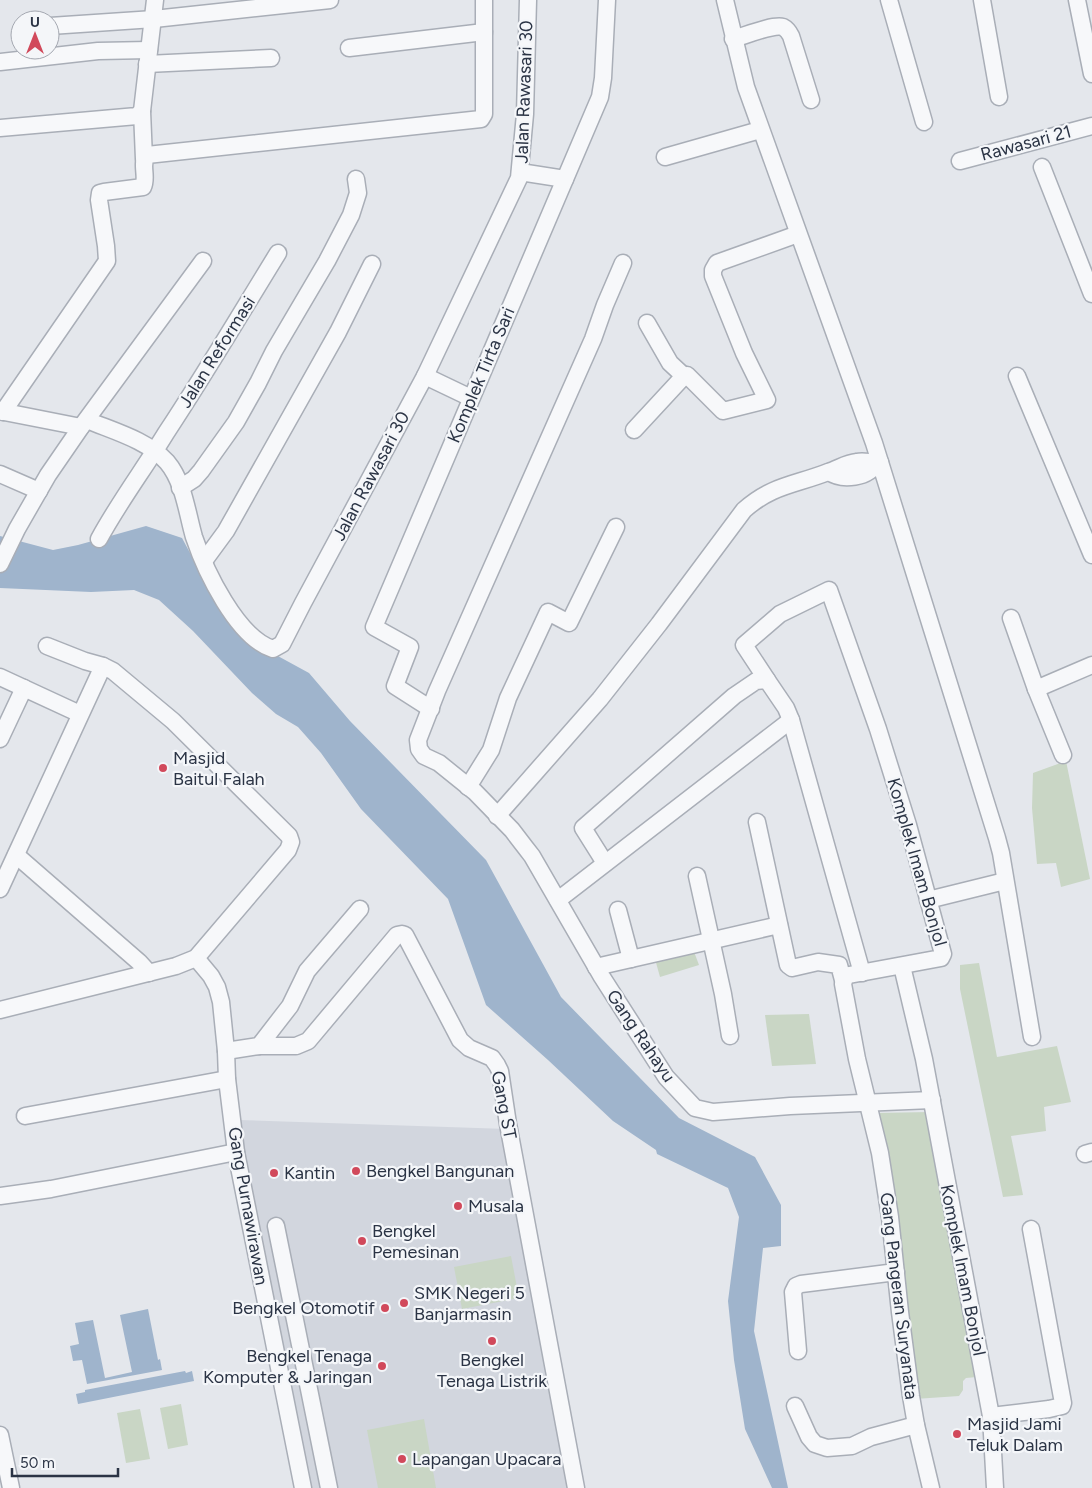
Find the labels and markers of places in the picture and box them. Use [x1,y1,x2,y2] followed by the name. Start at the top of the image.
[173,747,265,790] place label: Masjid Baitul Falah
[157,762,169,774] marker: Masjid Baitul Falah
[366,1160,514,1182] place label: Bengkel Bangunan
[284,1162,335,1184] place label: Kantin
[350,1165,362,1177] marker: Bengkel Bangunan
[268,1167,280,1179] marker: Kantin
[468,1195,524,1217] place label: Musala
[452,1200,464,1212] marker: Musala
[372,1220,459,1263] place label: Bengkel Pemesinan
[356,1235,368,1247] marker: Bengkel Pemesinan
[414,1282,525,1325] place label: SMK Negeri 5 Banjarmasin
[232,1297,375,1319] place label: Bengkel Otomotif
[398,1297,410,1309] marker: SMK Negeri 5 Banjarmasin
[379,1302,391,1314] marker: Bengkel Otomotif
[486,1335,498,1347] marker: Bengkel Tenaga Listrik
[203,1345,372,1388] place label: Bengkel Tenaga Komputer & Jaringan
[437,1349,547,1392] place label: Bengkel Tenaga Listrik
[376,1360,388,1372] marker: Bengkel Tenaga Komputer & Jaringan
[967,1413,1063,1456] place label: Masjid Jami Teluk Dalam
[951,1428,963,1440] marker: Masjid Jami Teluk Dalam
[412,1448,561,1470] place label: Lapangan Upacara
[396,1453,408,1465] marker: Lapangan Upacara

